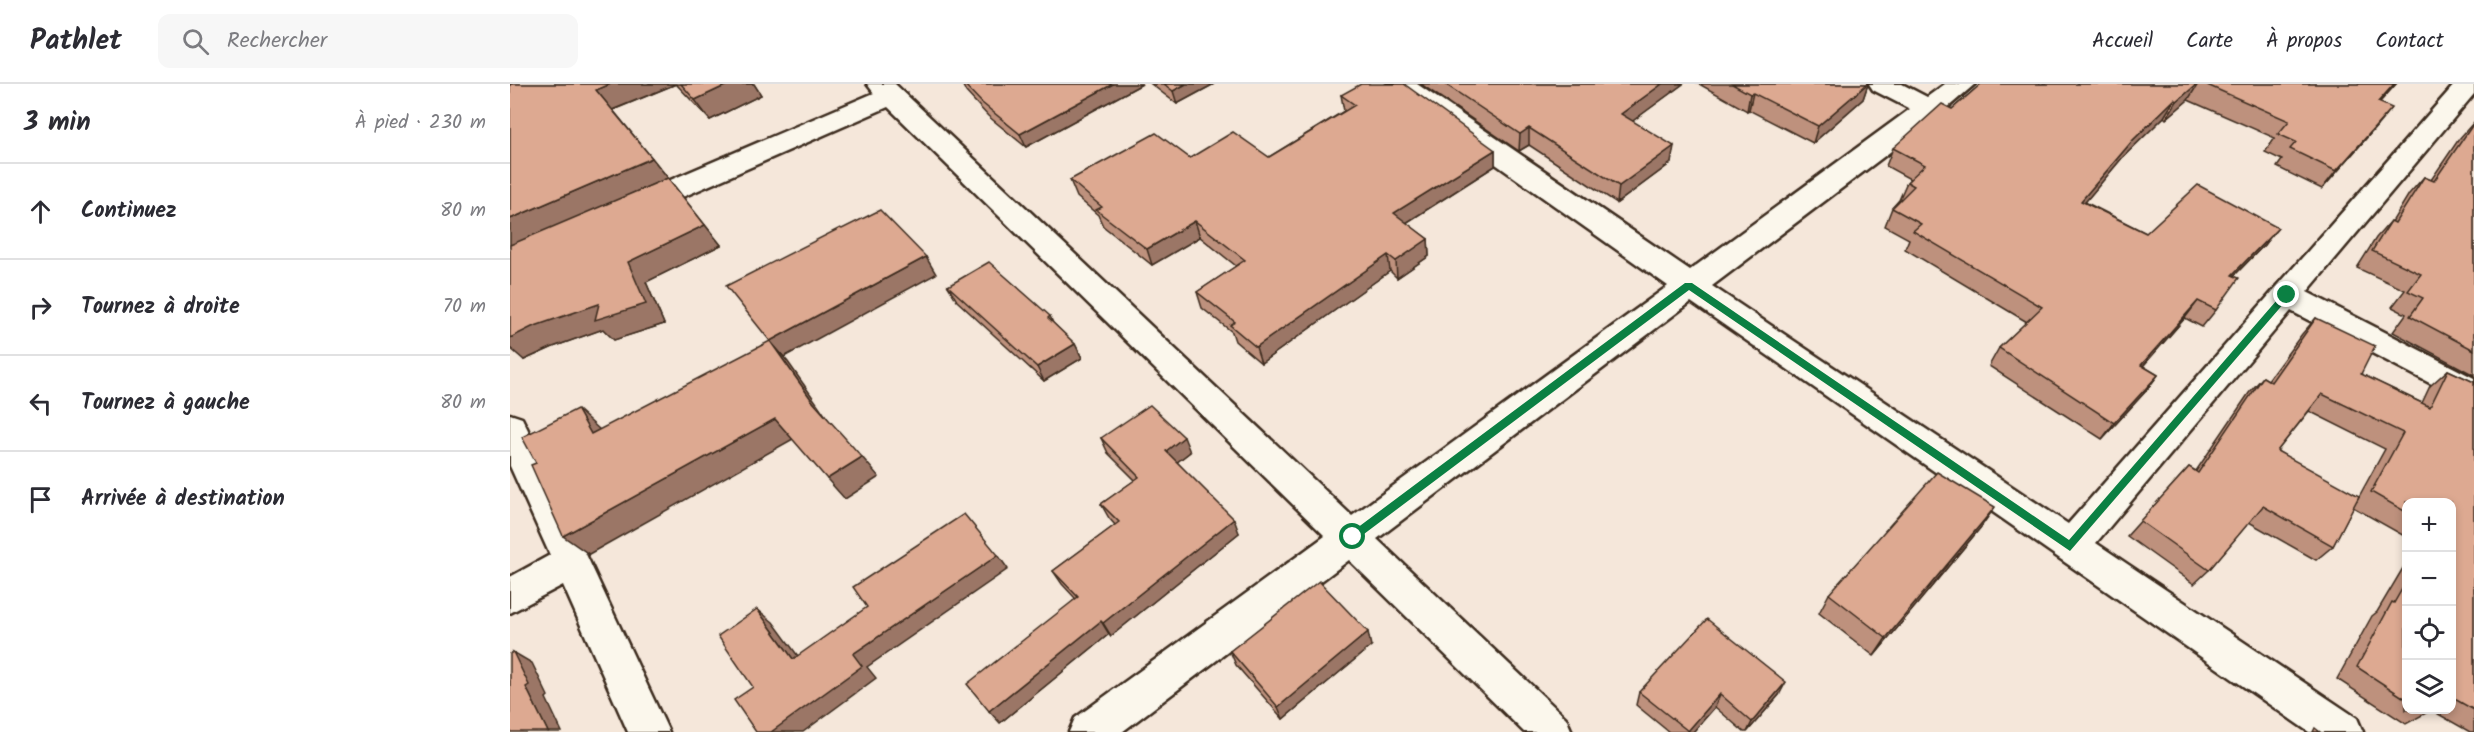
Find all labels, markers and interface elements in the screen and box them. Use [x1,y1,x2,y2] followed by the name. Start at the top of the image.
[158,14,578,68] search box
[30,19,122,64] text: Pathlet
[227,24,327,59] text: Rechercher
[179,25,212,58] icon: search
[2092,25,2153,58] text: Accueil
[2186,25,2233,58] text: Carte
[2266,25,2342,58] text: À propos
[2375,25,2444,58] text: Contact
[24,102,91,144] text: 3 min
[355,107,486,139] text: À pied · 230 m
[81,194,177,229] text: Continuez
[24,195,57,228] icon: ahead
[440,195,486,227] text: 80 m
[2273,281,2299,307] route end
[81,290,240,325] text: Tournez à droite
[24,291,57,324] icon: right
[443,291,486,323] text: 70 m
[81,386,250,421] text: Tournez à gauche
[24,387,57,420] icon: left
[440,387,486,419] text: 80 m
[81,482,285,517] text: Arrivée à destination
[24,483,57,516] icon: arrive
[2402,498,2456,714] map controls
[2402,498,2456,552] button: +
[1339,523,1365,549] route start
[2402,552,2456,606] button: −
[2402,606,2456,660] button: locate
[2402,660,2456,714] button: layers

